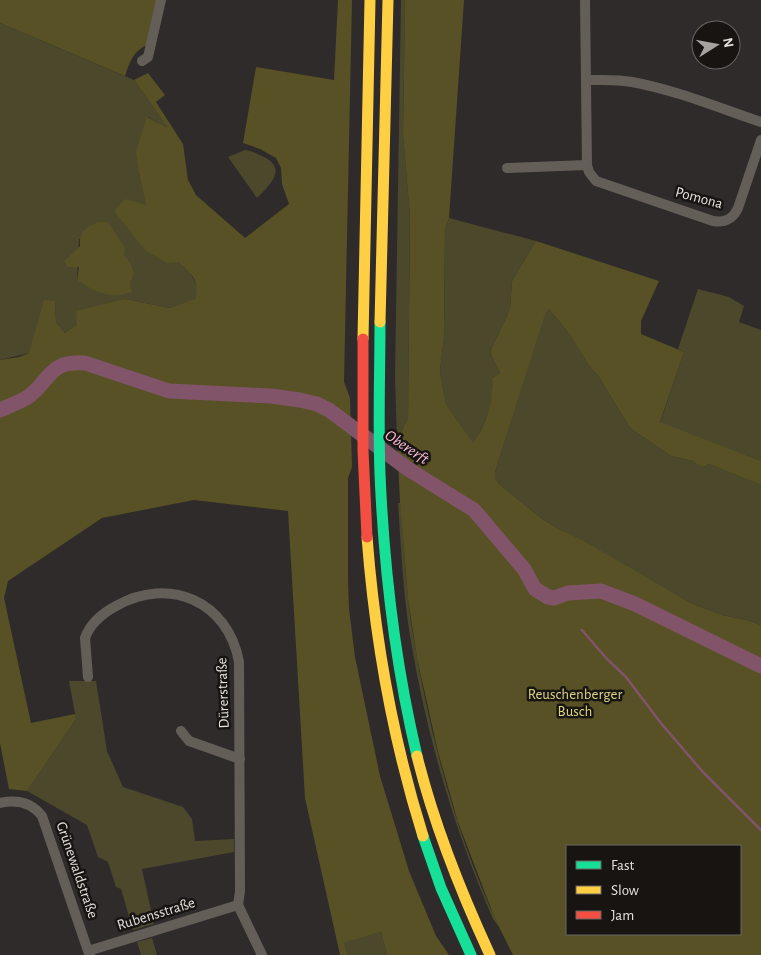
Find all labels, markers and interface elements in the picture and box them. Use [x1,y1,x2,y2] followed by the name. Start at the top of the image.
[691,20,741,70] north arrow
[720,37,736,49] text: N
[674,185,724,212] street label: Pomona
[382,427,432,468] water label: Obererft
[214,657,232,729] street label: Dürerstraße
[528,687,622,719] park label: Reuschenberger Busch
[53,820,101,920] street label: Grünewaldstraße
[566,845,741,935] legend
[611,858,635,873] text: Fast
[611,883,639,898] text: Slow
[115,895,197,933] street label: Rubensstraße
[611,908,634,923] text: Jam

